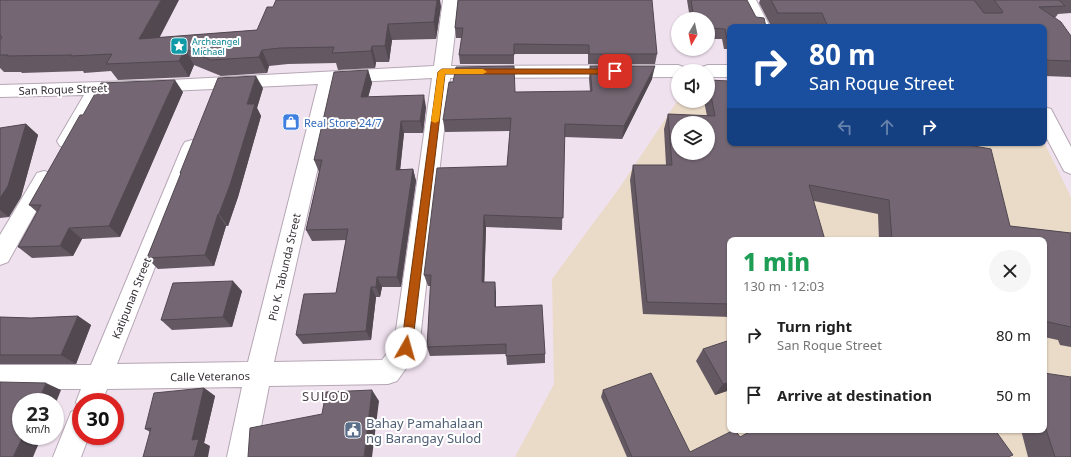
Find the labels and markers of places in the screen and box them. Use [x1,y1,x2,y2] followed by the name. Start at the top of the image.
[192,35,240,58] place label: Archeangel Michael
[169,36,189,56] place icon: Archeangel Michael
[598,54,632,88] pin
[281,112,301,132] shop icon: Real Store 24/7
[304,115,382,130] place label: Real Store 24/7
[366,414,483,447] place label: Bahay Pamahalaan ng Barangay Sulod
[343,420,363,440] public building icon: Bahay Pamahalaan ng Barangay Sulod

